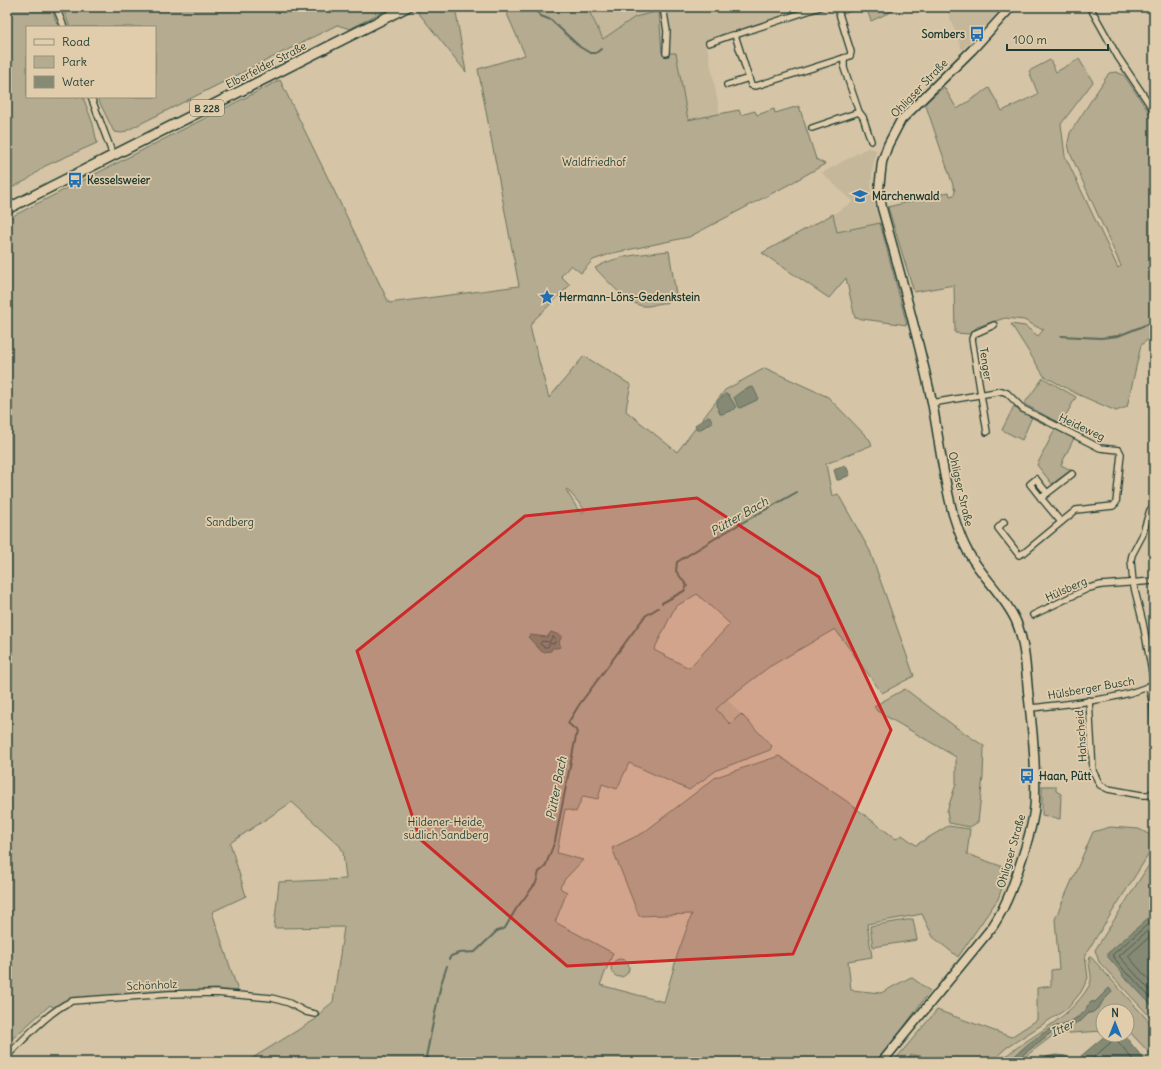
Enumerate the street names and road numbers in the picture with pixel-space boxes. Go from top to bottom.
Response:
street label: Elberfelder Straße [223,39,309,91]
street label: Ohligser Straße [888,56,951,120]
road number: B 228 [190,100,224,116]
street label: Tenger [976,346,996,382]
street label: Heideweg [1057,410,1107,444]
street label: Ohligser Straße [946,450,976,528]
street label: Hülsberg [1043,574,1089,604]
street label: Hülsberger Busch [1046,673,1136,703]
street label: Hahscheid [1072,709,1090,763]
street label: Ohligser Straße [994,812,1028,890]
street label: Schönholz [126,977,178,993]

